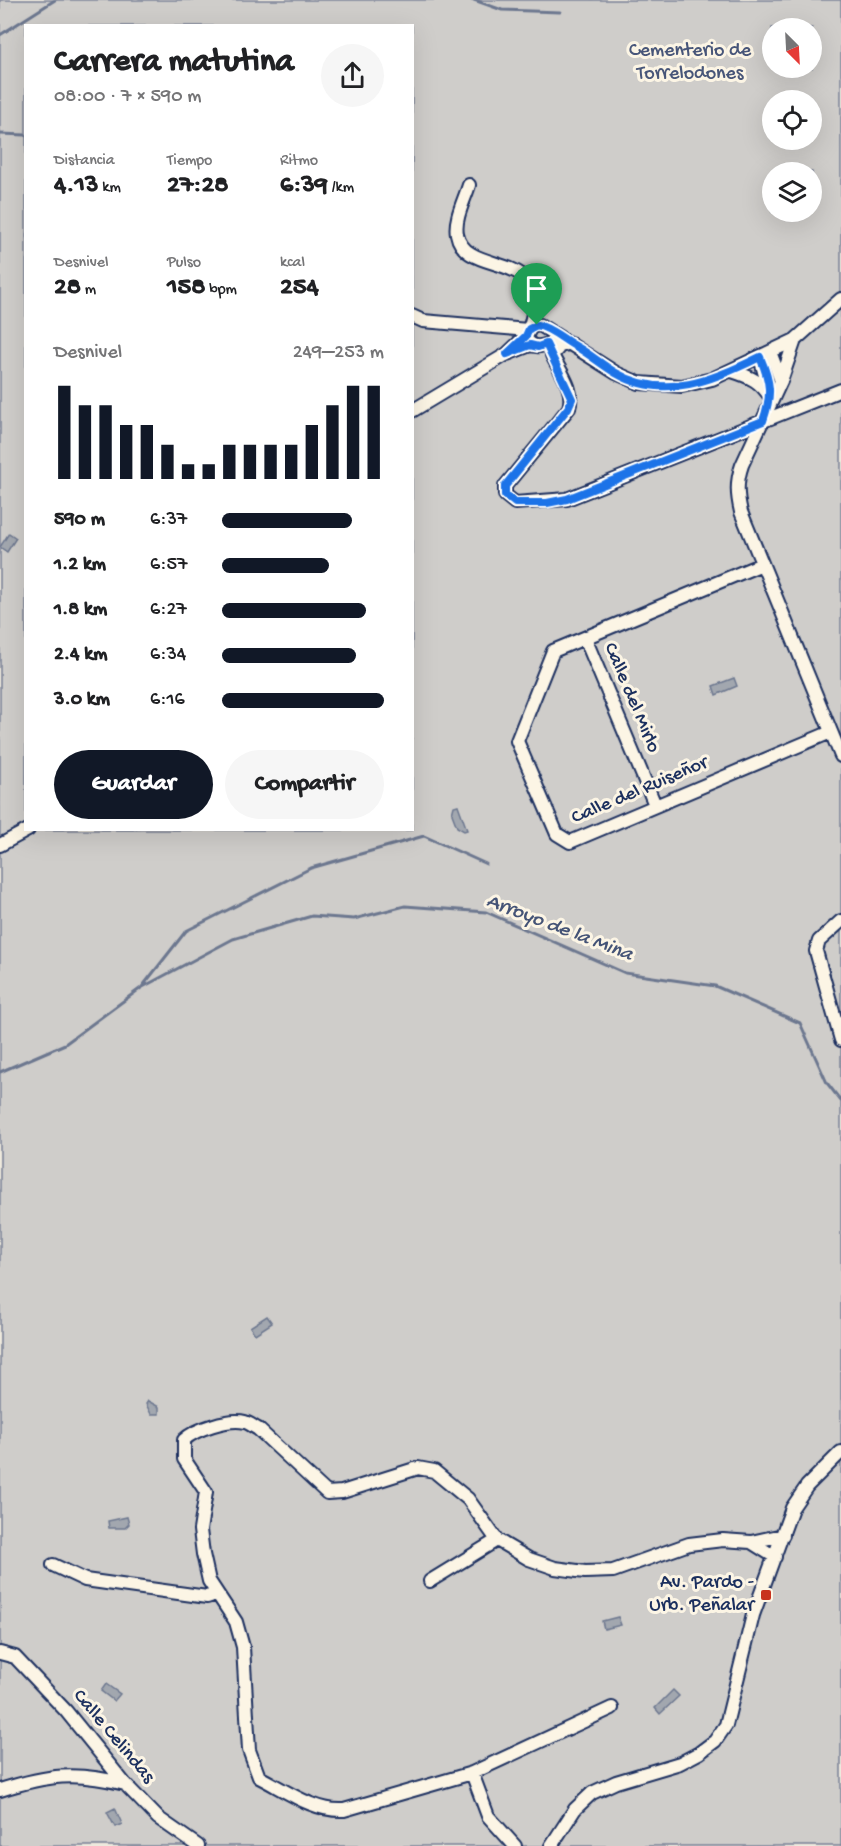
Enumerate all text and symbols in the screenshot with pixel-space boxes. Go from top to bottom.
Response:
north arrow [762,18,822,78]
map controls [762,18,822,222]
park label: Cementerio de Torrelodones [629,40,752,86]
text: Carrera matutina [54,44,294,82]
button: share [321,44,384,107]
text: 08:00 · 7 × 590 m [54,86,201,109]
button: locate [762,90,822,150]
text: Distancia [54,152,115,171]
text: Tiempo [167,152,212,171]
text: Ritmo [280,152,318,171]
button: layers [762,162,822,222]
text: 4.13 [54,171,98,202]
text: 27:28 [167,171,228,202]
text: 6:39 [280,171,328,202]
text: km [98,179,121,198]
text: /km [328,179,354,198]
text: Desnivel [54,254,108,273]
text: Pulso [167,254,201,273]
text: kcal [280,254,305,273]
pin [511,263,562,325]
icon: arrive [520,272,553,305]
text: 28 [54,273,81,304]
text: 158 [167,273,205,304]
text: 254 [280,273,319,304]
text: m [81,281,96,300]
text: bpm [205,281,237,300]
text: Desnivel [54,342,122,365]
text: 249–253 m [293,342,384,365]
text: 590 m [54,509,105,532]
text: 6:37 [150,509,187,532]
text: 1.2 km [54,554,106,577]
text: 6:57 [150,554,187,577]
text: 1.8 km [54,599,107,622]
text: 6:27 [150,599,187,622]
street label: Calle del Mirlo [598,640,664,756]
text: 2.4 km [54,644,107,667]
text: 6:34 [150,644,186,667]
text: 3.0 km [54,689,110,712]
text: 6:16 [150,689,185,712]
button: Guardar [54,750,213,819]
button: Compartir [225,750,384,819]
street label: Calle del Ruiseñor [568,751,713,830]
water label: Arroyo de la Mina [482,890,637,969]
place label: Av. Pardo - Urb. Peñalar [649,1572,756,1618]
marker: Av. Pardo - Urb. Peñalar [759,1588,773,1602]
street label: Calle Celindas [67,1685,159,1789]

